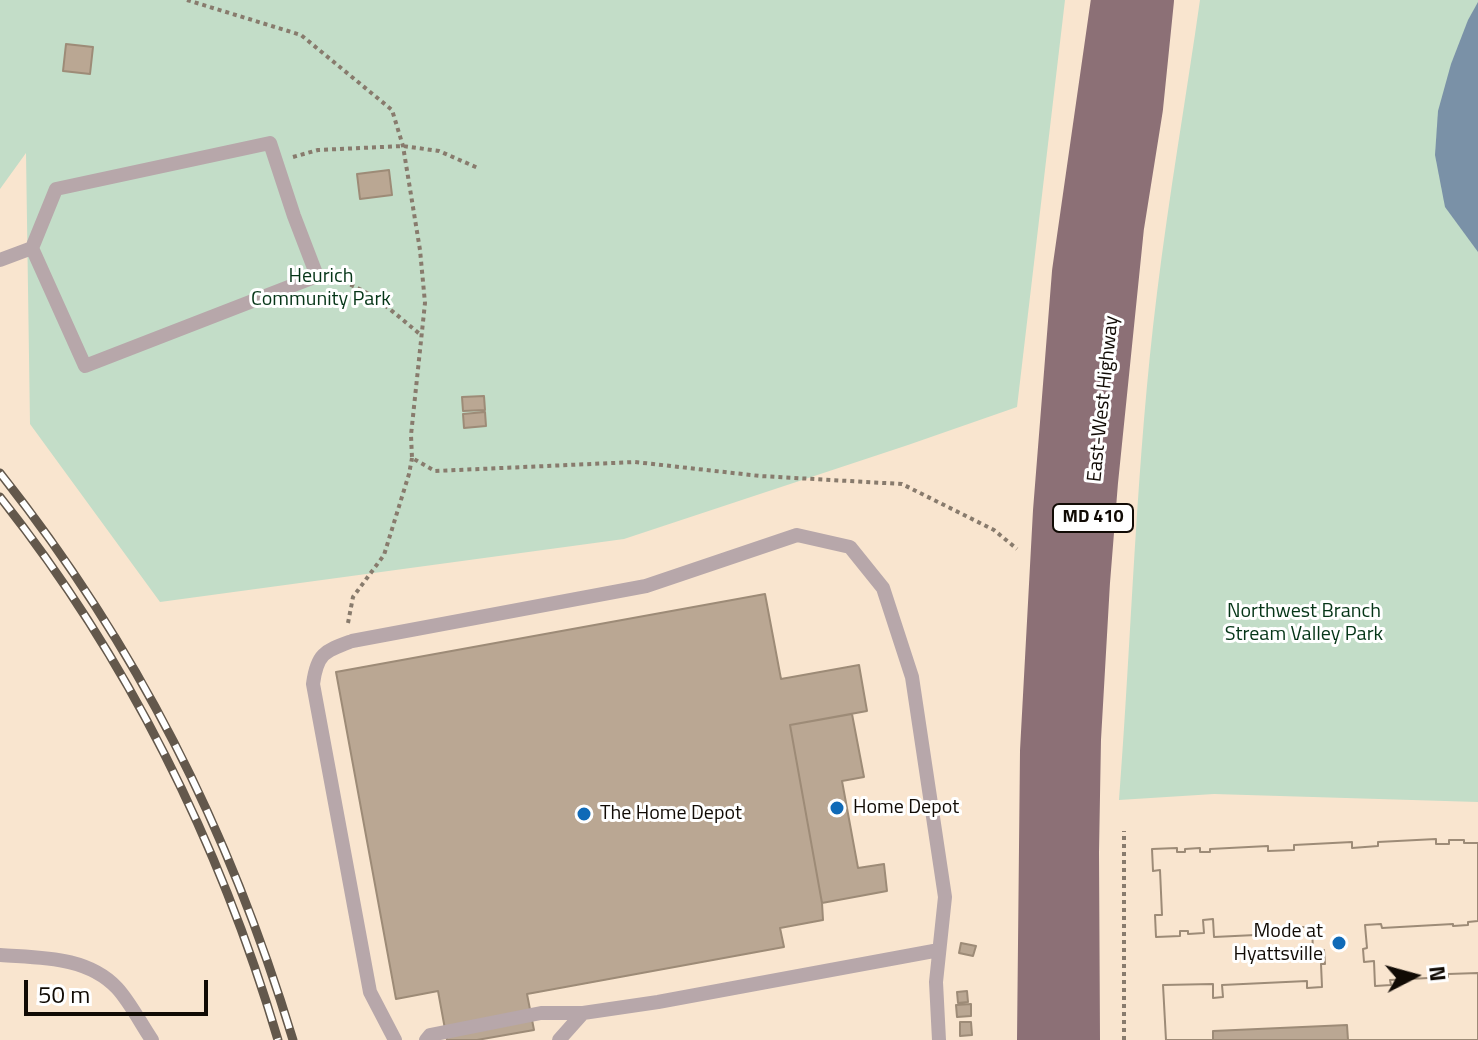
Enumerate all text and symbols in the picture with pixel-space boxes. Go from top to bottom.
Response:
park label: Heurich Community Park [251,265,391,312]
street label: East-West Highway [1083,315,1125,483]
road number: MD 410 [1053,504,1133,532]
park label: Northwest Branch Stream Valley Park [1225,600,1383,647]
place label: Home Depot [853,796,959,820]
marker: Home Depot [828,799,846,817]
place label: The Home Depot [600,802,742,826]
marker: The Home Depot [575,805,593,823]
place label: Mode at Hyattsville [1233,920,1323,967]
marker: Mode at Hyattsville [1330,934,1348,952]
north arrow [1374,936,1454,1016]
scale bar [28,964,212,1014]
text: N [1420,964,1456,983]
text: 50 m [38,976,90,1012]

